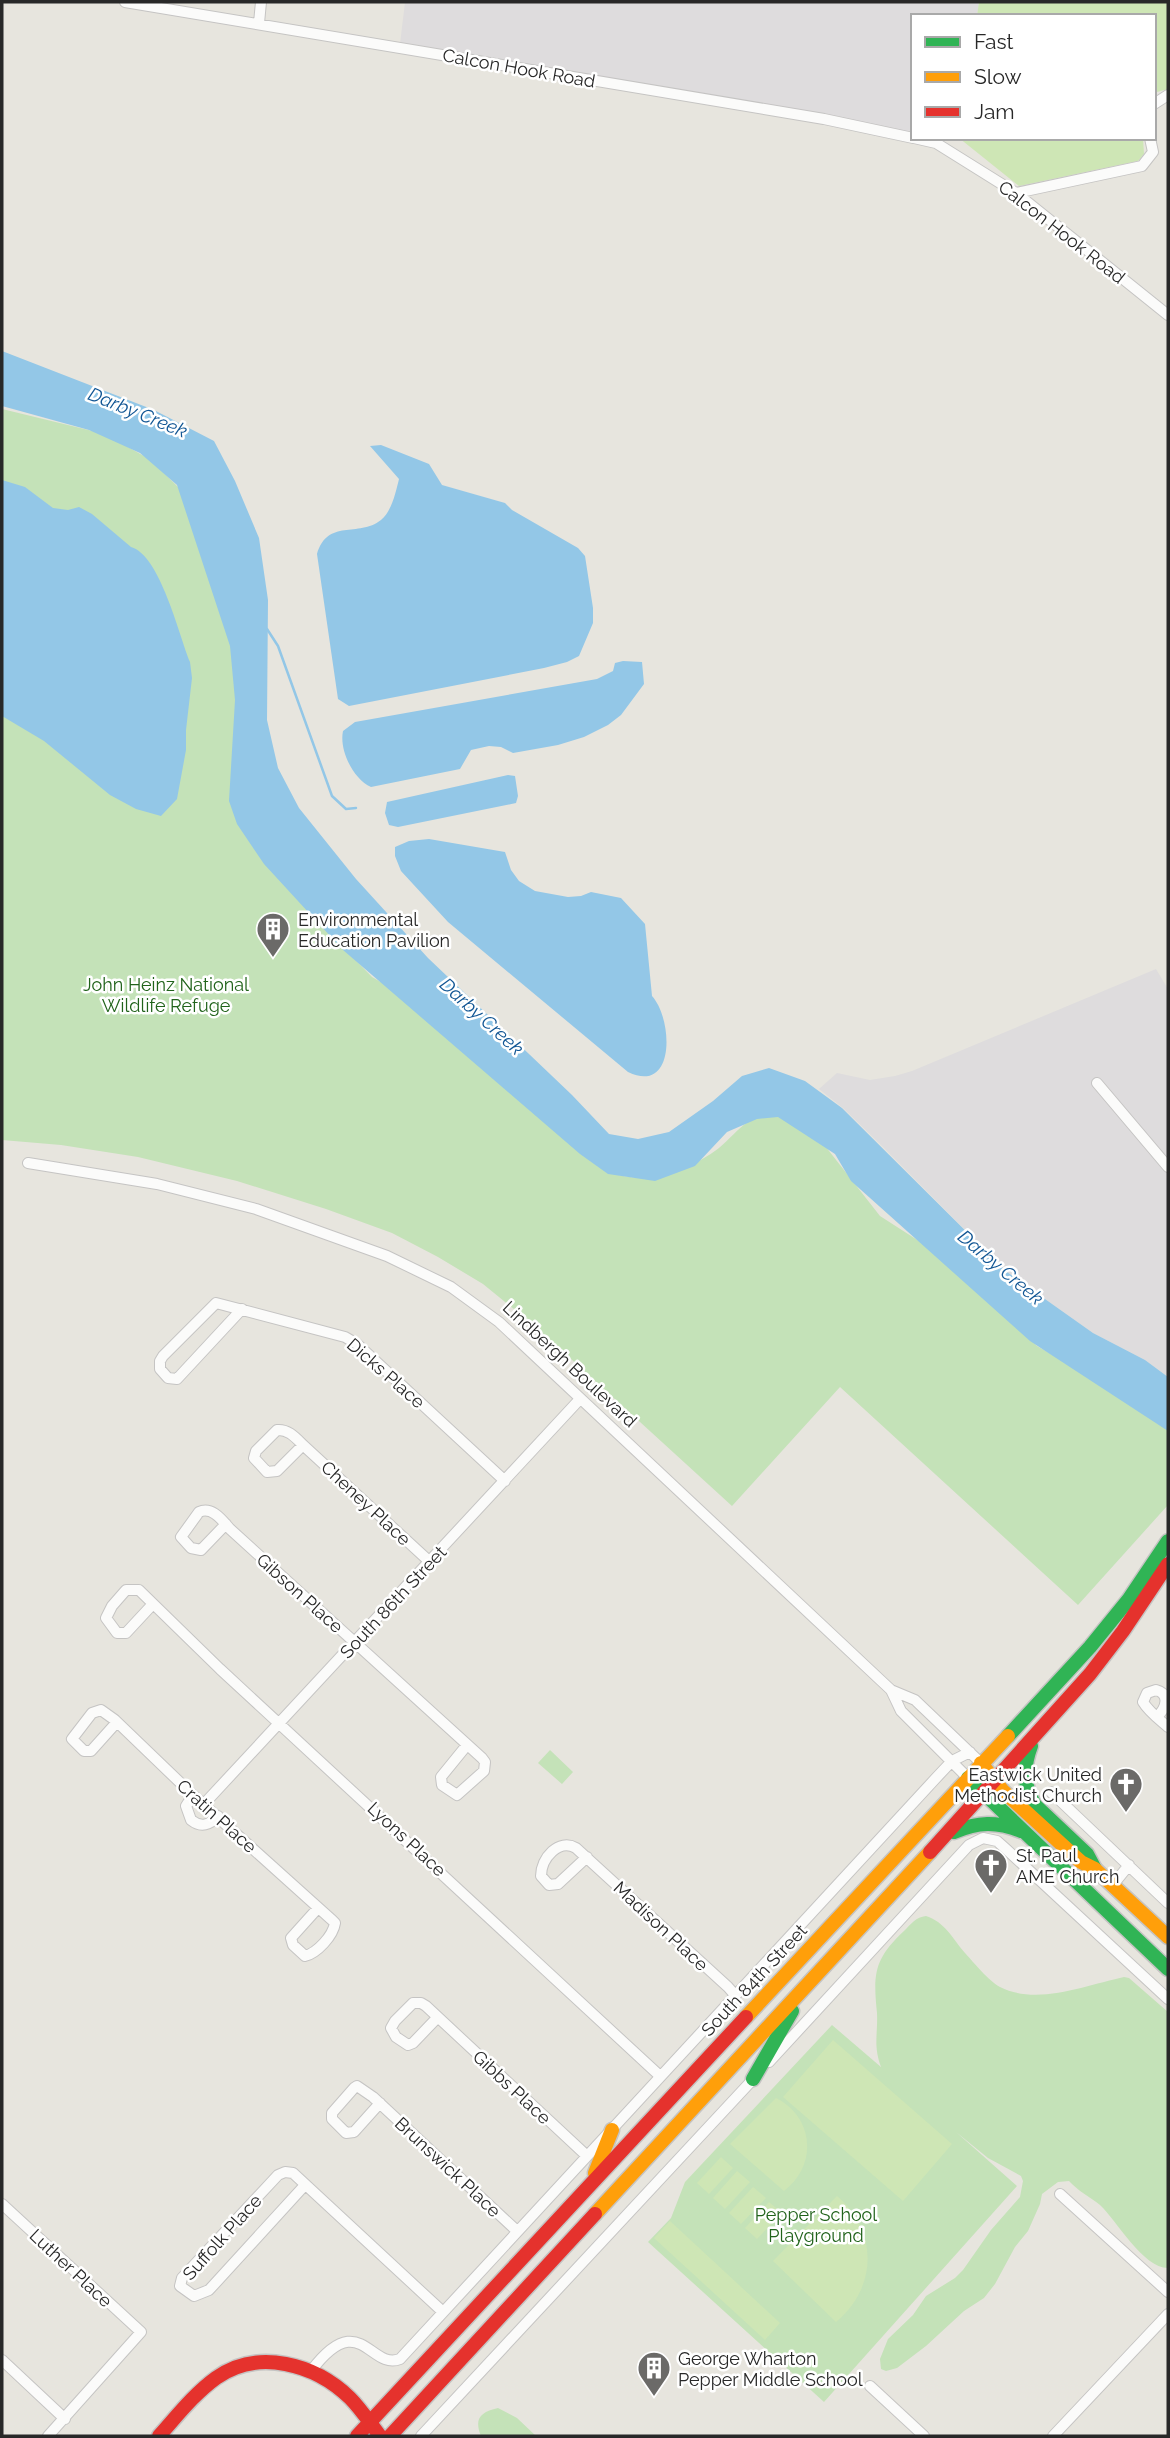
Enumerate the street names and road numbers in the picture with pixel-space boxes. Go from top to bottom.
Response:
street label: Calcon Hook Road [441,44,597,92]
street label: Calcon Hook Road [995,176,1129,288]
street label: Lindbergh Boulevard [499,1297,641,1431]
street label: Dicks Place [343,1334,429,1413]
street label: Cheney Place [317,1456,415,1550]
street label: South 86th Street [336,1541,450,1663]
street label: Gibson Place [253,1549,348,1637]
street label: Cratin Place [173,1775,261,1857]
street label: Lyons Place [364,1797,451,1881]
street label: Madison Place [609,1877,713,1975]
street label: South 84th Street [697,1920,811,2040]
street label: Gibbs Place [469,2046,556,2129]
street label: Brunswick Place [391,2113,506,2222]
street label: Suffolk Place [178,2190,266,2284]
street label: Luther Place [25,2225,117,2312]

